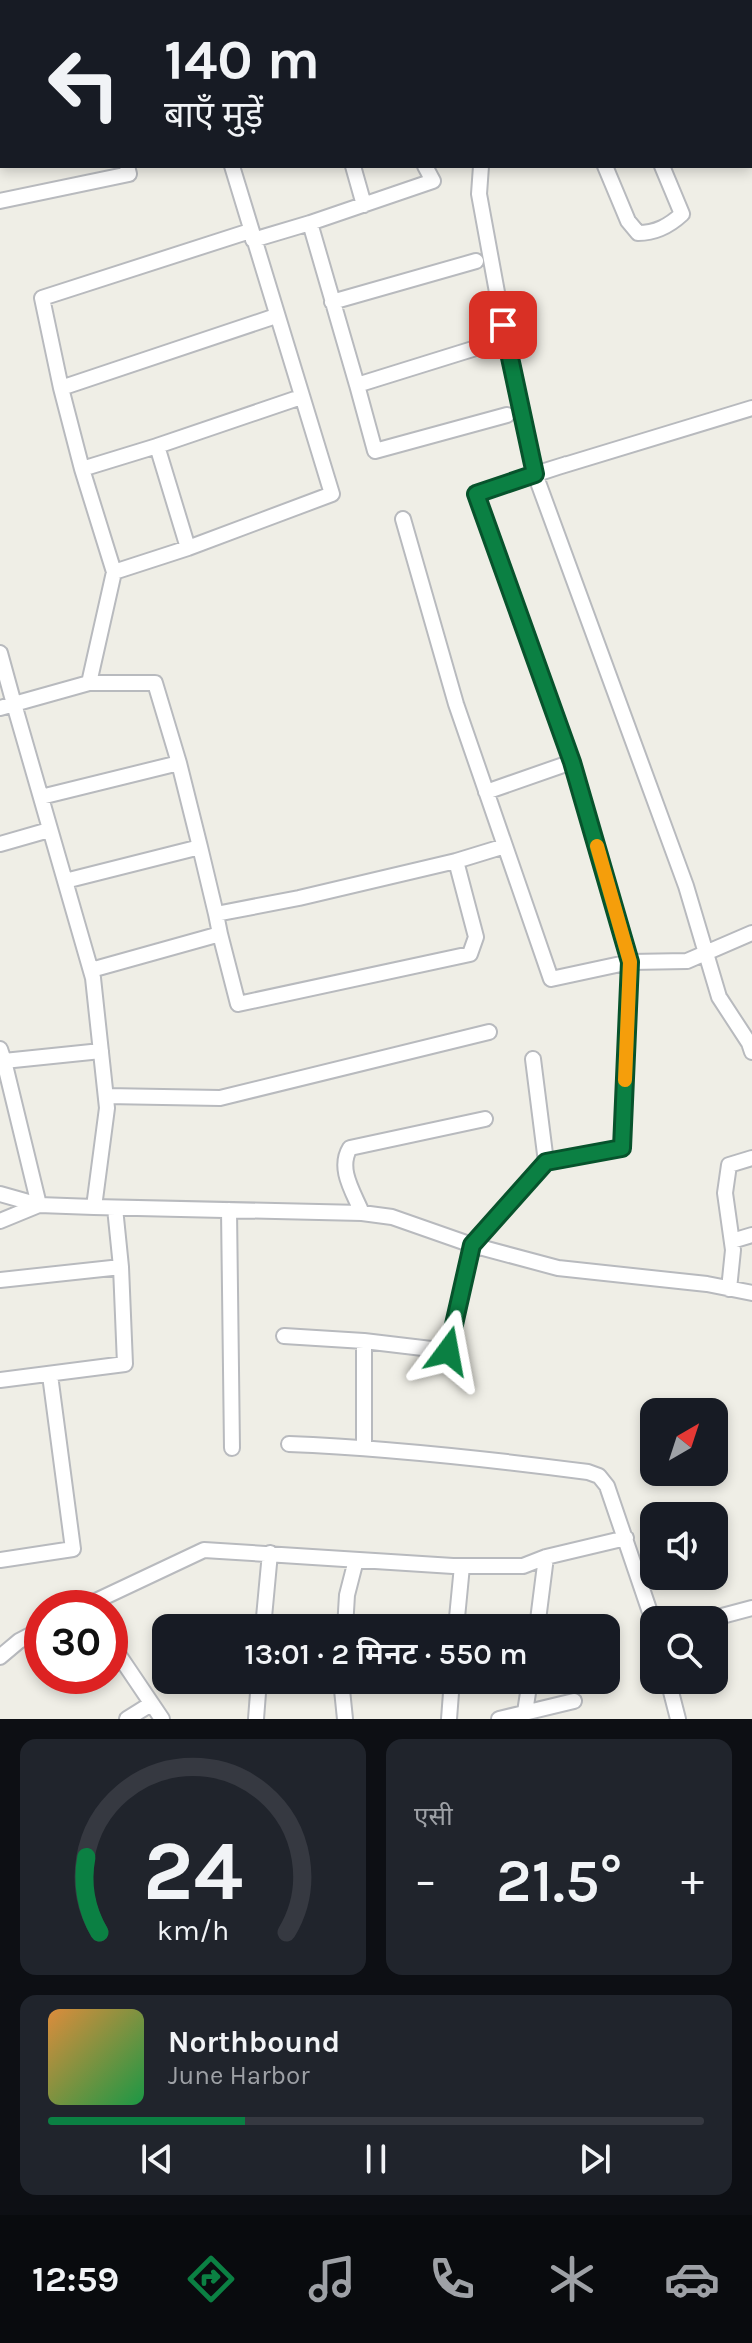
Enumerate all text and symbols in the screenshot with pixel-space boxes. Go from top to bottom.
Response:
text: 140 m [164,27,320,92]
icon: left [32,32,136,136]
text: बाएँ मुड़ें [164,94,263,136]
pin [469,291,537,359]
icon: arrive [481,303,525,347]
position arrow [406,1309,490,1393]
north arrow [640,1398,728,1486]
map controls [640,1398,728,1694]
button: sound [640,1502,728,1590]
speed limit sign: 30 [24,1590,128,1694]
button: search [640,1606,728,1694]
text: 13:01 · 2 मिनट · 550 m [244,1636,528,1672]
text: एसी [414,1801,453,1832]
text: 24 [143,1823,243,1920]
text: 21.5° [496,1846,622,1916]
text: − [414,1855,437,1906]
text: + [681,1855,704,1906]
text: km/h [157,1914,229,1947]
text: Northbound [168,2024,340,2060]
text: June Harbor [168,2060,310,2091]
icon: previous [135,2137,179,2181]
icon: pause [354,2137,398,2181]
icon: next [573,2137,617,2181]
icon: directions [183,2251,239,2307]
icon: music [304,2251,360,2307]
icon: phone [424,2251,480,2307]
icon: climate [544,2251,600,2307]
icon: car [664,2251,720,2307]
text: 12:59 [32,2258,119,2300]

